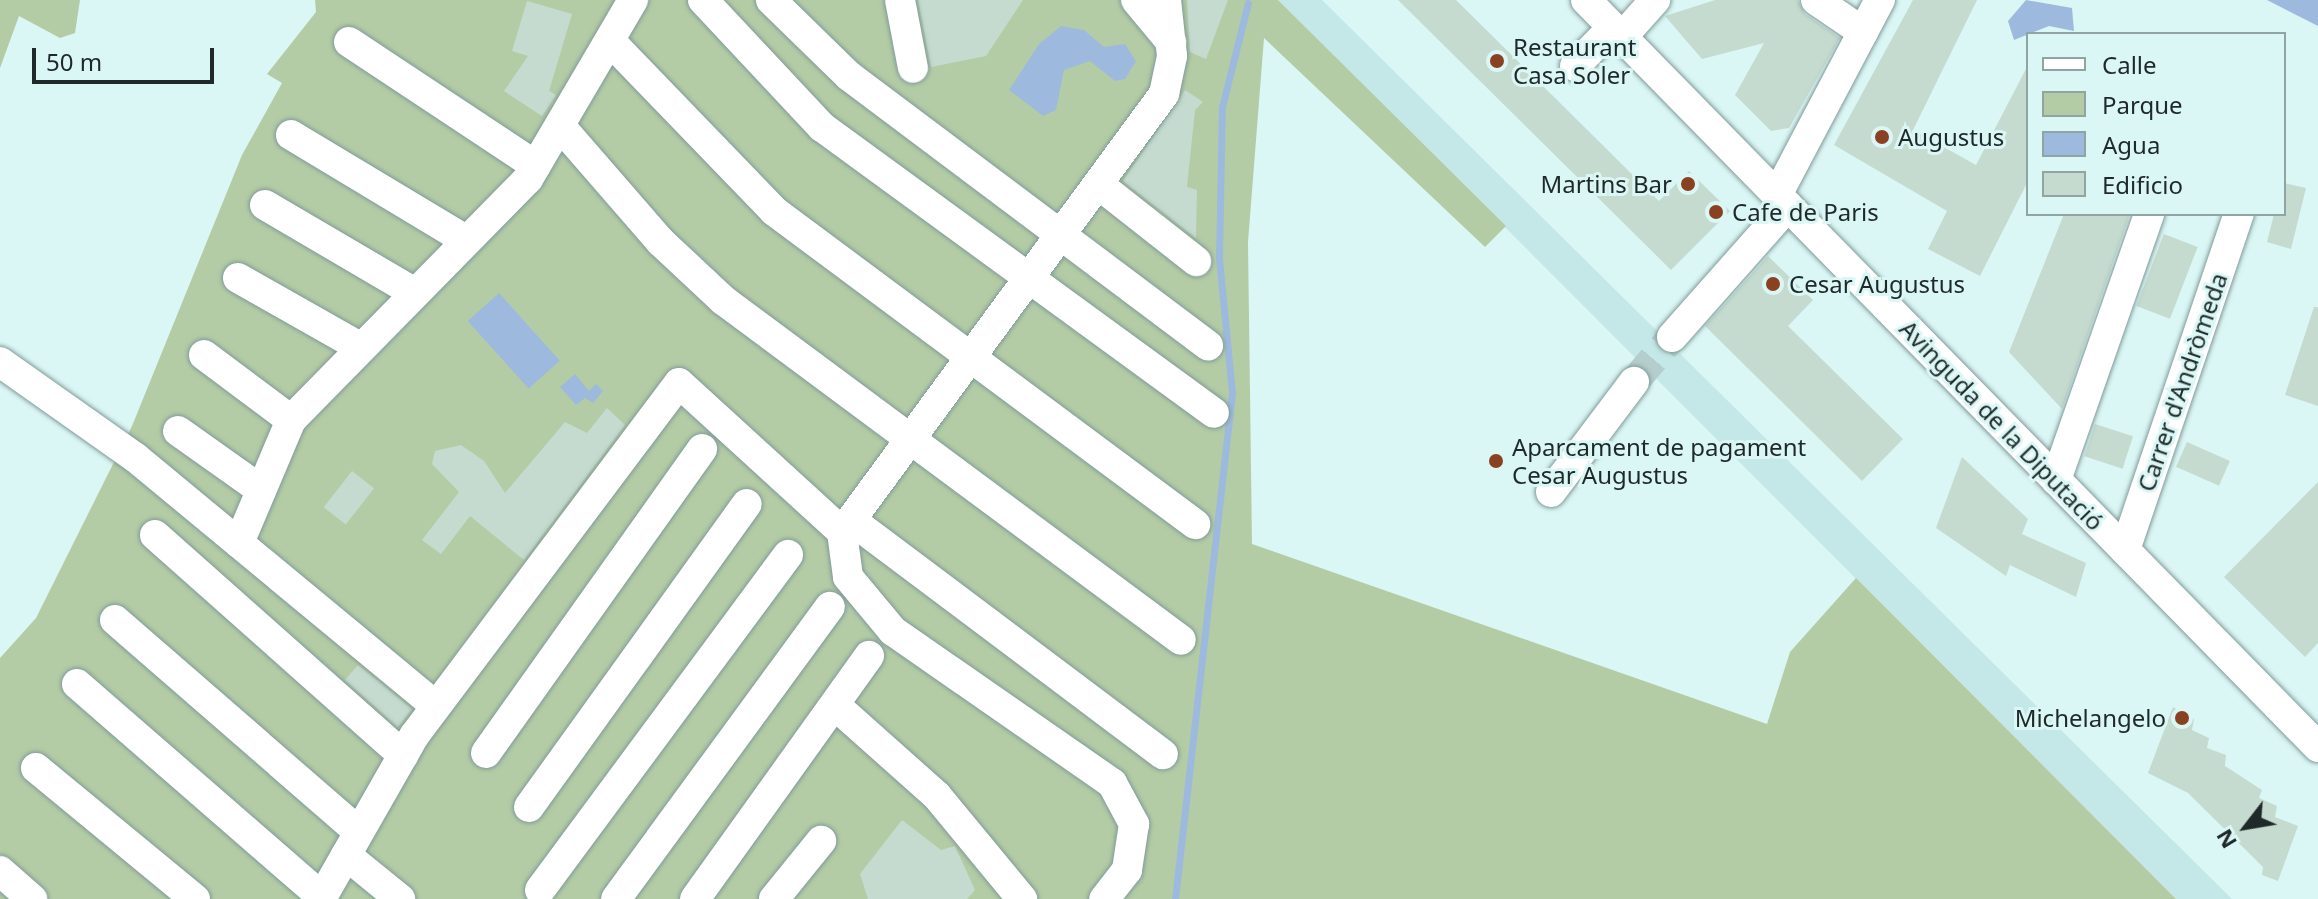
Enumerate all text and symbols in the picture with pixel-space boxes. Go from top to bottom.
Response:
scale bar [36,32,218,82]
legend [2026,32,2286,216]
place label: Restaurant Casa Soler [1513,33,1636,89]
text: 50 m [46,45,102,78]
text: Calle [2102,48,2157,81]
marker: Restaurant Casa Soler [1488,52,1506,70]
text: Parque [2102,88,2183,121]
place label: Augustus [1898,123,2004,151]
marker: Augustus [1873,128,1891,146]
text: Agua [2102,128,2160,161]
text: Edificio [2102,168,2183,201]
place label: Martins Bar [1540,170,1672,198]
marker: Martins Bar [1679,175,1697,193]
place label: Cafe de Paris [1732,198,1879,226]
marker: Cafe de Paris [1707,203,1725,221]
street label: Carrer d'Andròmeda [2131,269,2233,495]
place label: Cesar Augustus [1789,270,1965,298]
marker: Cesar Augustus [1764,275,1782,293]
street label: Avinguda de la Diputació [1894,314,2110,536]
place label: Aparcament de pagament Cesar Augustus [1512,433,1806,489]
marker: Aparcament de pagament Cesar Augustus [1487,452,1505,470]
place label: Michelangelo [2015,704,2166,732]
marker: Michelangelo [2173,709,2191,727]
north arrow [2206,787,2286,867]
text: N [2208,824,2243,855]

